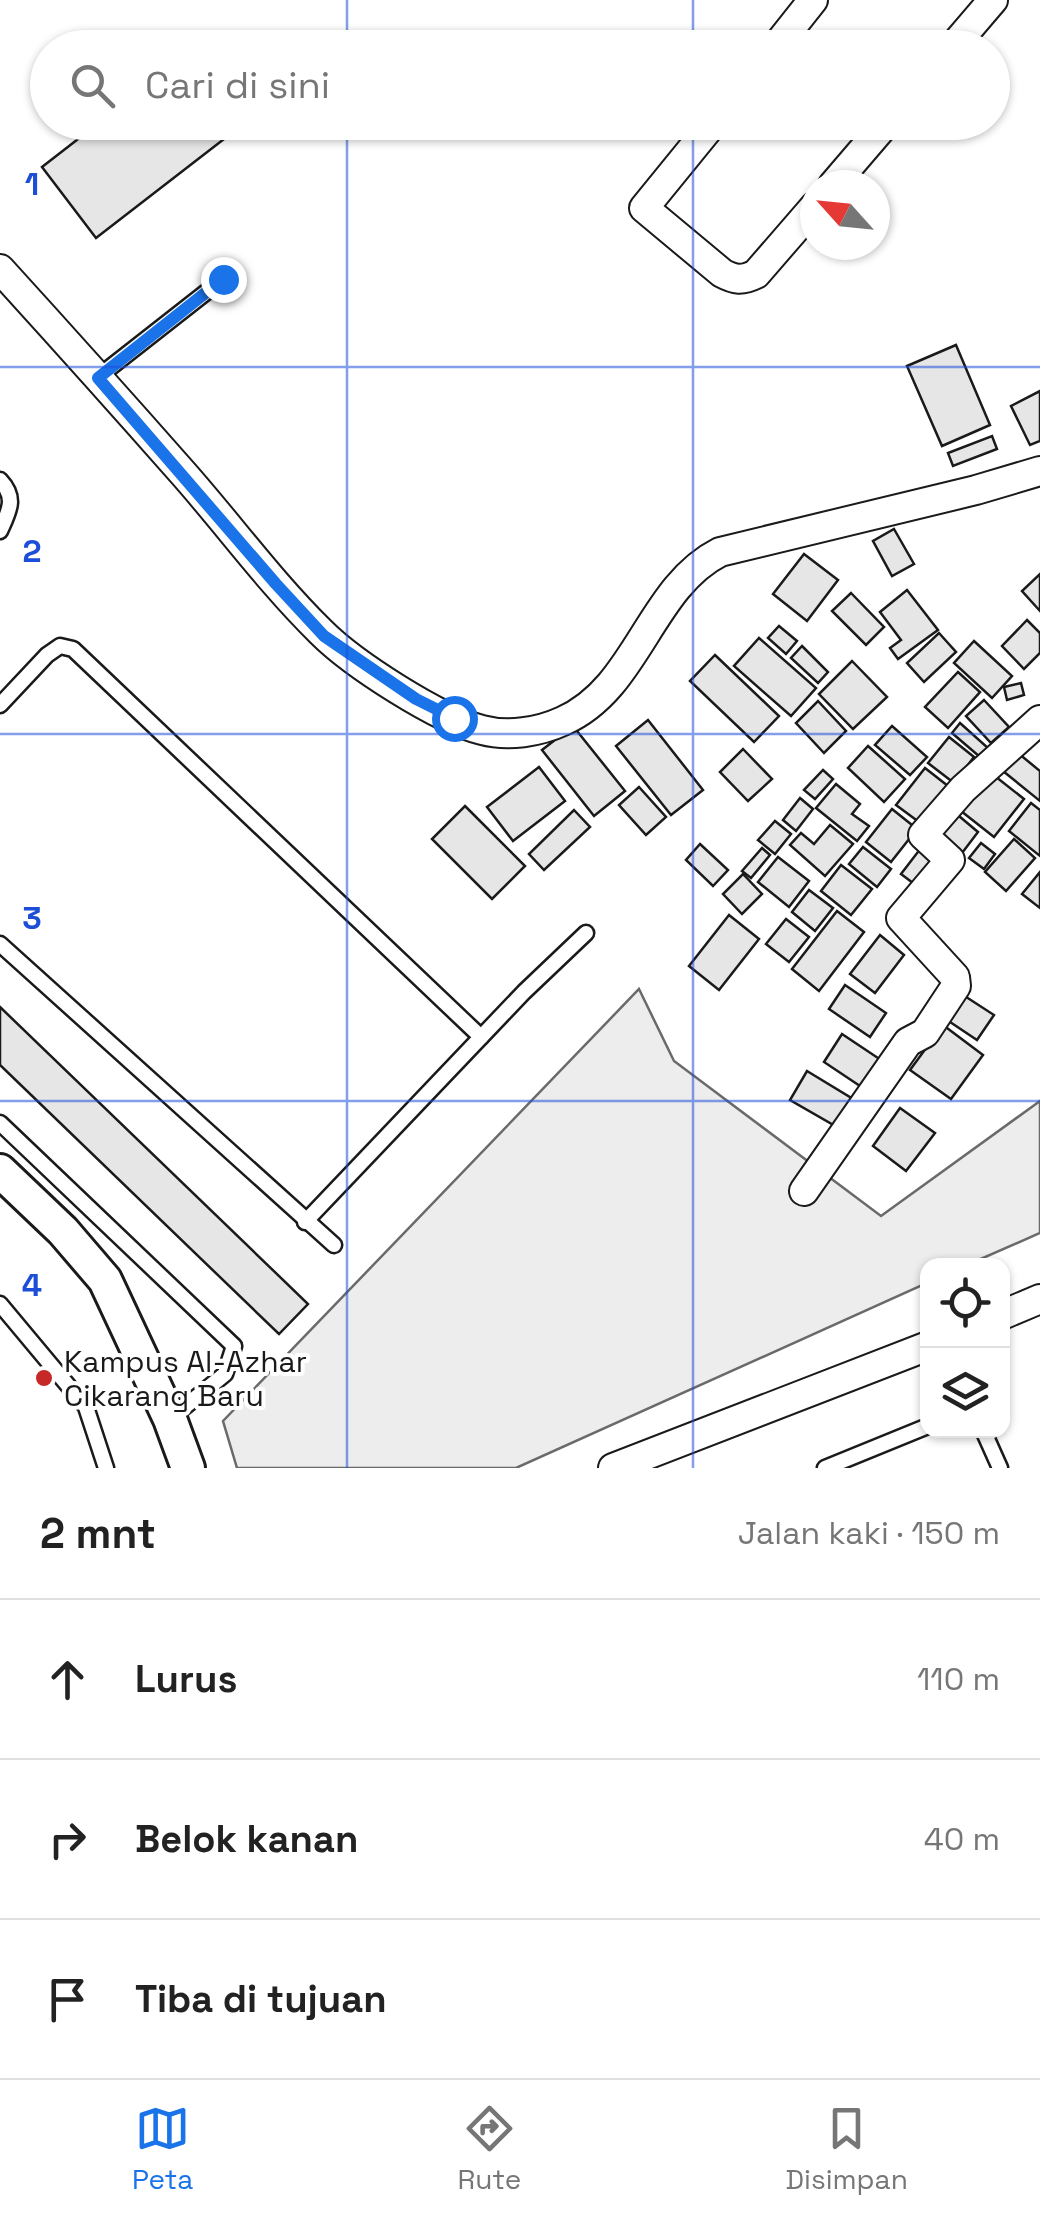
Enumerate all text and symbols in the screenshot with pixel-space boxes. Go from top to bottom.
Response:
search box [30,30,1010,140]
icon: search [65,58,120,113]
text: Cari di sini [145,61,330,109]
text: 1 [25,164,39,204]
north arrow [800,170,890,260]
route end [201,257,247,303]
text: 2 [22,531,42,571]
route start [432,696,478,742]
text: 3 [22,898,42,938]
map controls [920,1258,1010,1438]
button: locate [920,1258,1010,1348]
text: 4 [22,1265,42,1305]
place label: Kampus Al-Azhar Cikarang Baru [64,1342,307,1415]
button: layers [920,1348,1010,1438]
marker: Kampus Al-Azhar Cikarang Baru [33,1367,55,1389]
text: 2 mnt [40,1507,156,1560]
text: Jalan kaki · 150 m [738,1513,1000,1553]
icon: ahead [40,1652,95,1707]
text: Lurus [135,1655,237,1703]
text: 110 m [917,1659,1000,1699]
icon: right [40,1812,95,1867]
text: Belok kanan [135,1815,358,1863]
text: 40 m [924,1819,1000,1859]
icon: arrive [40,1972,95,2027]
text: Tiba di tujuan [135,1975,387,2023]
tab: Peta [132,2101,193,2197]
tab: Rute [458,2101,521,2197]
tab: Disimpan [785,2101,908,2197]

